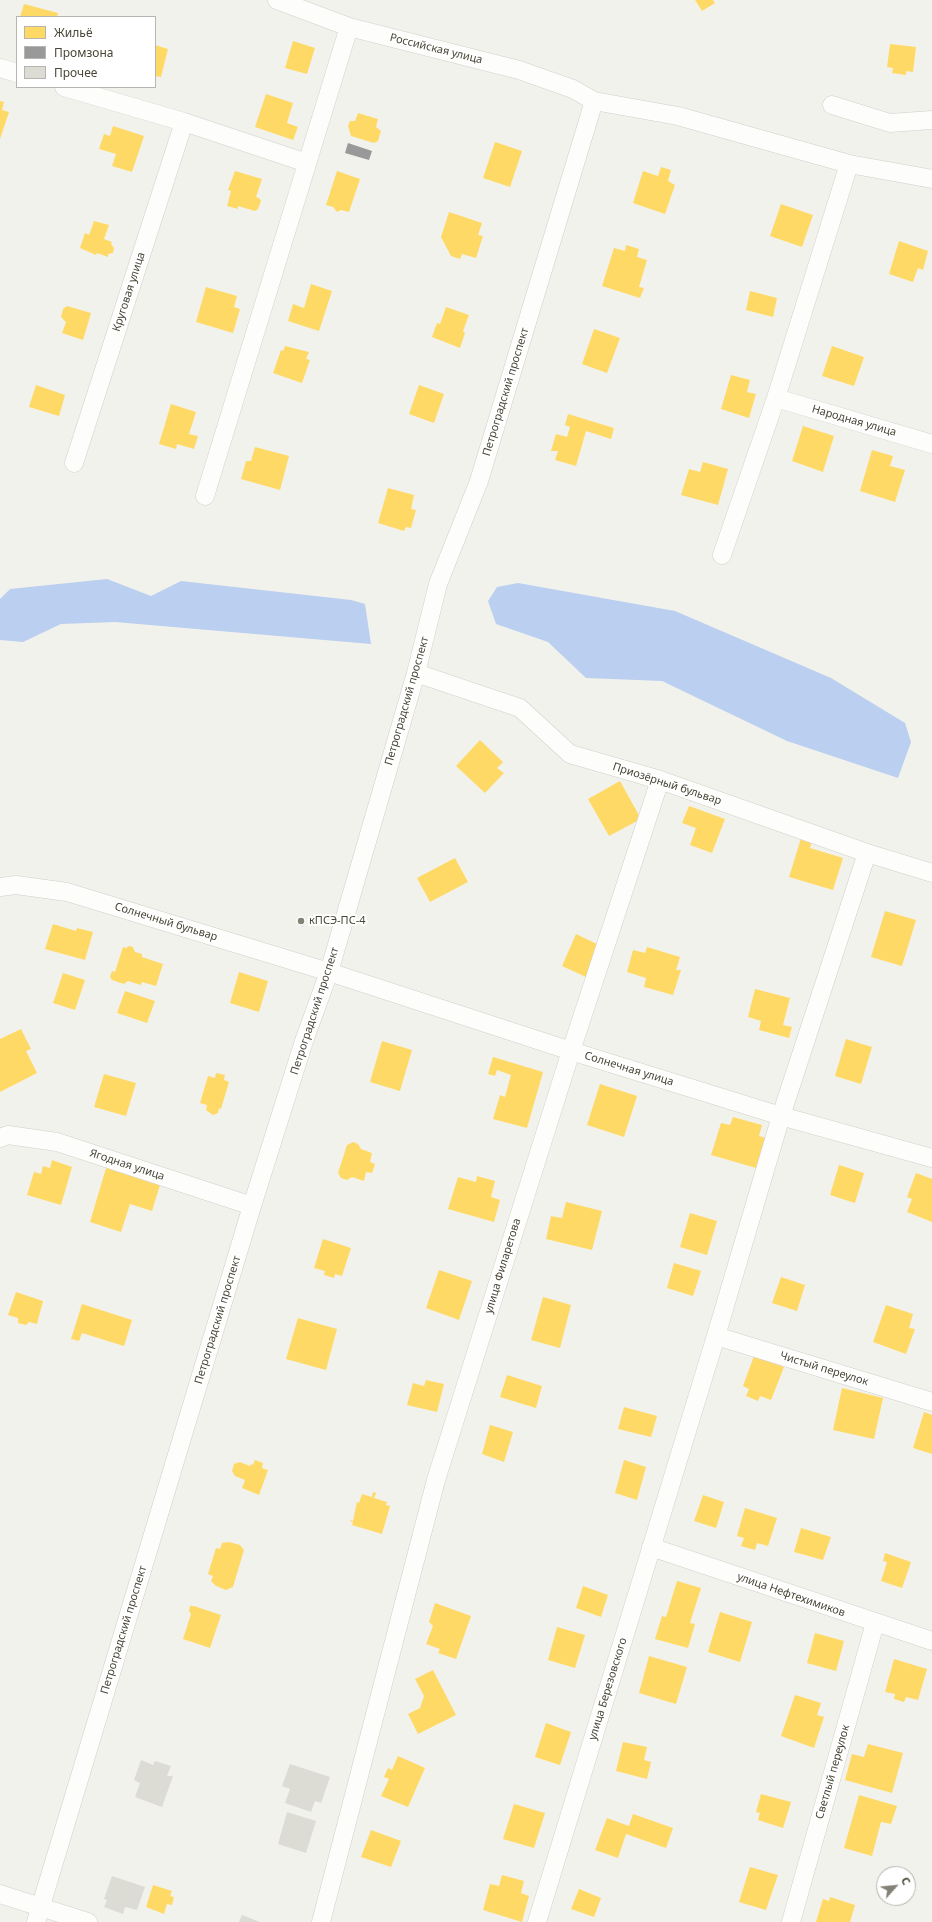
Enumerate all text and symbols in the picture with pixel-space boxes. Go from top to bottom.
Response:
legend [16,16,156,88]
text: Жильё [54,24,93,41]
street label: Российская улица [388,31,484,67]
text: Промзона [54,44,113,61]
text: Прочее [54,64,97,81]
street label: Круговая улица [110,251,148,333]
street label: Петроградский проспект [480,326,532,458]
street label: Народная улица [810,403,898,439]
street label: Петроградский проспект [382,635,432,767]
street label: Приозёрный бульвар [611,760,723,808]
street label: Солнечный бульвар [113,900,219,944]
place label: кПСЭ-ПС-4 [309,914,366,928]
marker: кПСЭ-ПС-4 [296,916,306,926]
street label: Петроградский проспект [288,946,342,1076]
street label: Солнечная улица [583,1049,675,1089]
street label: Ягодная улица [88,1147,166,1183]
street label: улица Филаретова [482,1217,524,1315]
street label: Петроградский проспект [192,1254,244,1386]
street label: Чистый переулок [778,1349,870,1389]
street label: Петроградский проспект [98,1564,150,1696]
street label: улица Нефтехимиков [735,1570,847,1620]
street label: улица Березовского [586,1636,630,1742]
street label: Светлый переулок [813,1723,853,1821]
north arrow [876,1866,916,1906]
text: С [898,1874,915,1887]

